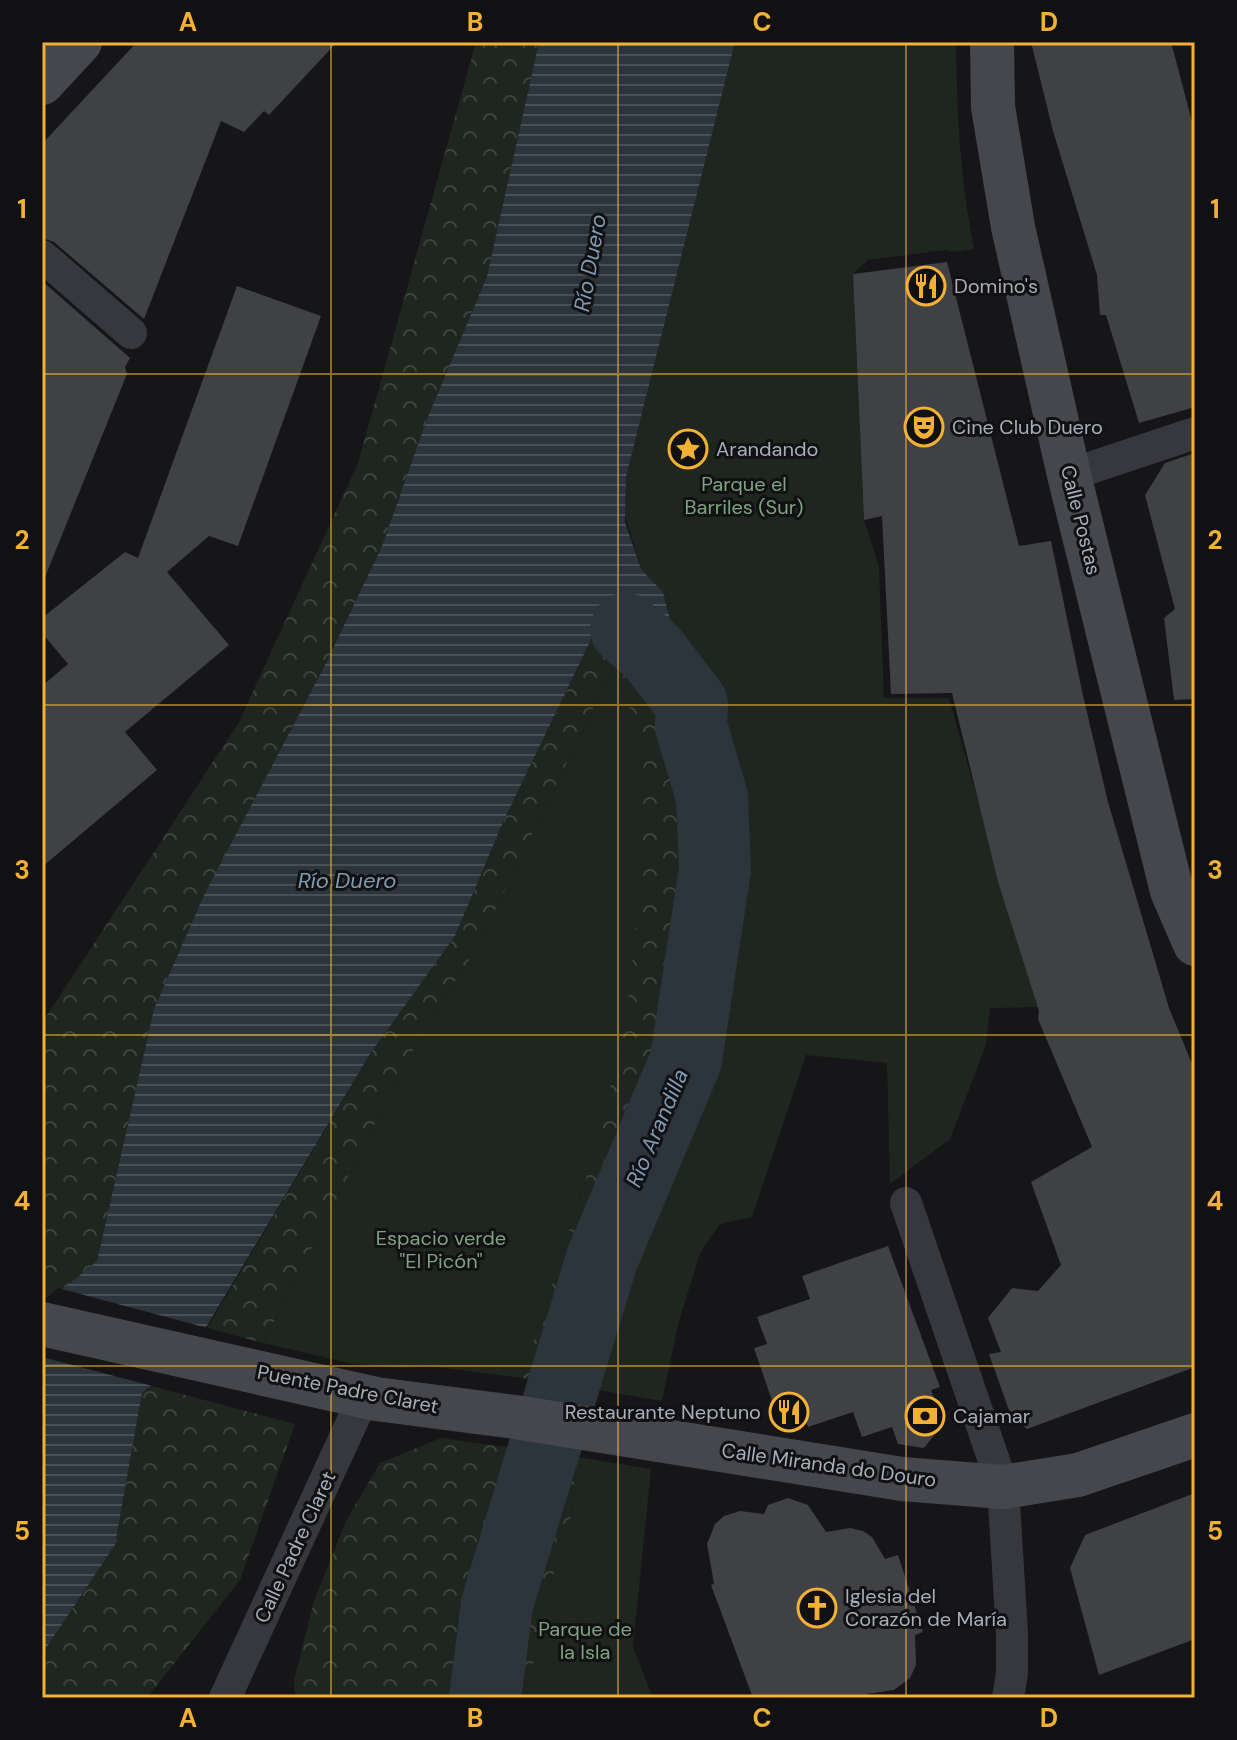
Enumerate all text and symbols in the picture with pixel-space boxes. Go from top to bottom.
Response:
text: A [179,5,197,39]
text: B [467,5,483,39]
text: C [752,5,772,39]
text: D [1040,5,1058,39]
text: 1 [17,192,27,226]
text: 1 [1210,192,1220,226]
water label: Río Duero [567,212,613,314]
restaurant icon: Domino's [905,265,947,307]
place label: Domino's [954,273,1038,299]
theatre icon: Cine Club Duero [903,406,945,448]
place label: Cine Club Duero [952,414,1103,440]
place icon: Arandando [667,428,709,470]
place label: Arandando [716,436,818,462]
street label: Calle Postas [1055,462,1107,578]
park label: Parque el Barriles (Sur) [684,471,804,520]
text: 2 [14,523,30,557]
text: 2 [1207,523,1223,557]
text: 3 [14,853,30,887]
text: 3 [1207,853,1223,887]
water label: Río Duero [298,866,396,895]
water label: Río Arandilla [619,1064,695,1192]
text: 4 [14,1184,30,1218]
text: 4 [1207,1184,1223,1218]
park label: Espacio verde "El Picón" [376,1225,506,1274]
street label: Puente Padre Claret [255,1359,441,1419]
restaurant icon: Restaurante Neptuno [768,1391,810,1433]
bank icon: Cajamar [904,1395,946,1437]
place label: Restaurante Neptuno [565,1399,761,1425]
place label: Cajamar [953,1403,1030,1429]
street label: Calle Miranda do Douro [720,1437,938,1493]
street label: Calle Padre Claret [248,1467,342,1627]
text: 5 [14,1514,30,1548]
text: 5 [1207,1514,1223,1548]
place label: Iglesia del Corazón de María [845,1583,1007,1632]
church icon: Iglesia del Corazón de María [796,1587,838,1629]
park label: Parque de la Isla [538,1616,632,1665]
text: A [179,1701,197,1735]
text: B [467,1701,483,1735]
text: C [752,1701,772,1735]
text: D [1040,1701,1058,1735]

